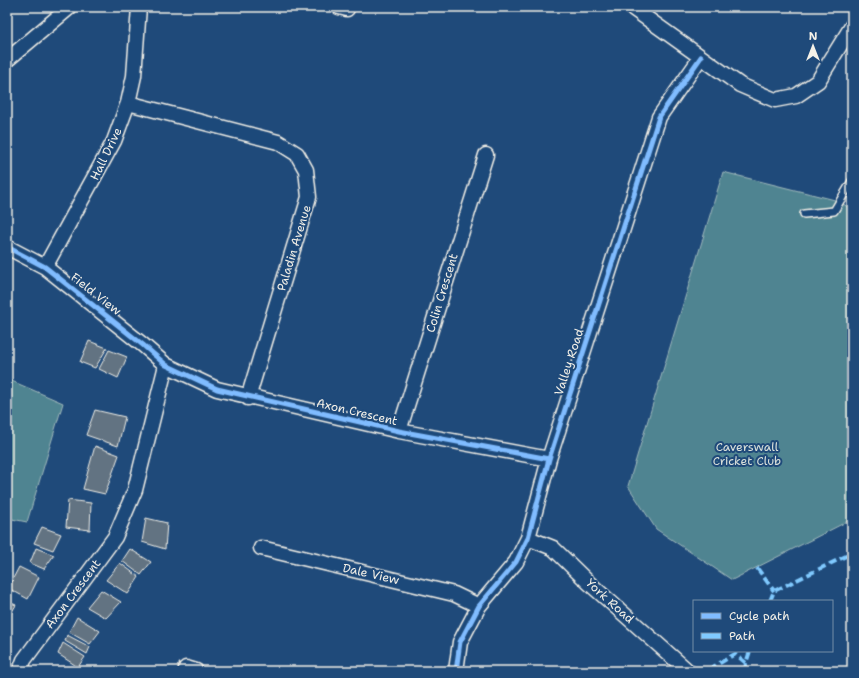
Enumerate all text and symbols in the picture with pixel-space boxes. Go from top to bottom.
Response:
north arrow [793,26,833,66]
text: N [809,29,818,44]
street label: Hall Drive [86,125,126,183]
street label: Paladin Avenue [273,203,315,293]
street label: Colin Crescent [422,252,462,334]
street label: Field View [67,269,125,319]
street label: Valley Road [551,326,587,397]
street label: Axon Crescent [315,395,399,429]
park label: Caverswall Cricket Club [713,439,781,469]
street label: Axon Crescent [42,556,104,632]
street label: Dale View [341,560,402,588]
street label: York Road [583,575,638,627]
legend [693,600,833,652]
text: Cycle path [729,608,790,624]
text: Path [729,628,755,644]

